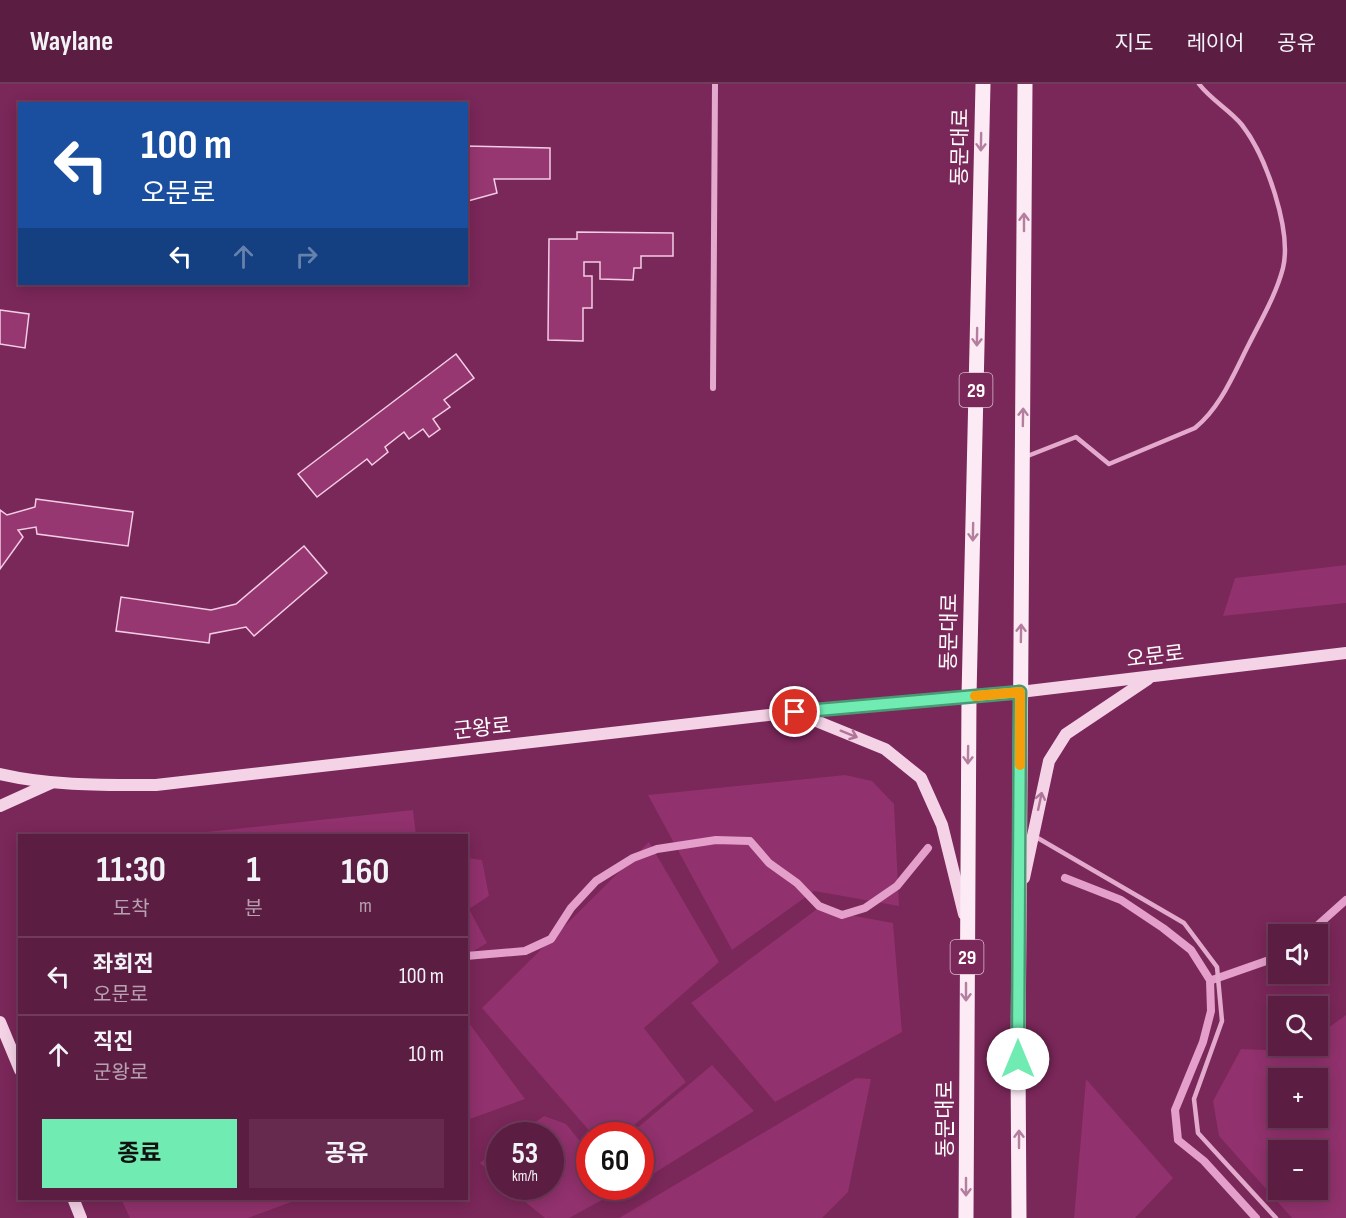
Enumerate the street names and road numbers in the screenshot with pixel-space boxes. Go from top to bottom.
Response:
street label: 동문대로 [947,108,974,186]
road number: 29 [960,373,992,407]
street label: 동문대로 [936,593,963,671]
street label: 오문로 [1125,641,1185,672]
street label: 군왕로 [452,713,512,744]
road number: 29 [950,940,984,974]
street label: 동문대로 [933,1080,958,1158]

